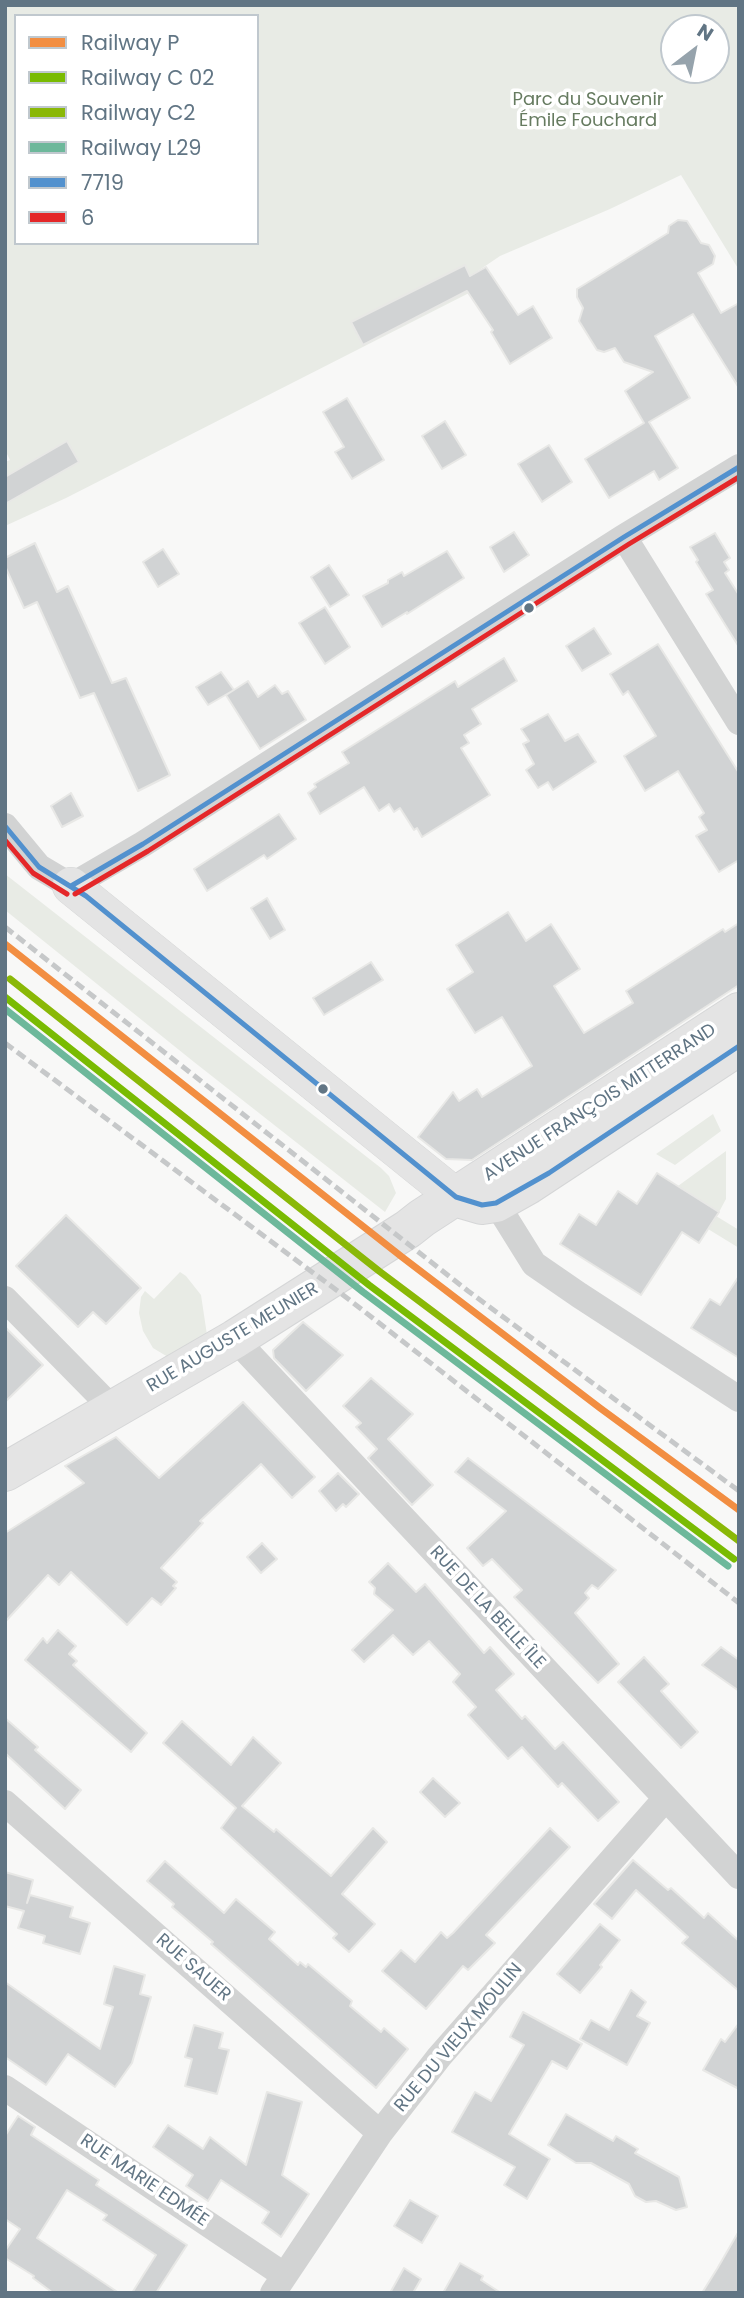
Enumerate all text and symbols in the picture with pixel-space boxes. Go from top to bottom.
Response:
legend [14,14,259,245]
north arrow [660,14,730,84]
text: N [692,17,719,48]
text: Railway P [81,28,179,57]
text: Railway C 02 [81,63,214,92]
park label: Parc du Souvenir Émile Fouchard [512,89,664,132]
text: Railway C2 [81,98,195,127]
text: Railway L29 [81,133,202,162]
text: 7719 [81,168,124,197]
text: 6 [81,203,94,232]
unlabelled marker [522,601,536,615]
street label: AVENUE FRANÇOIS MITTERRAND [480,1020,720,1186]
unlabelled marker [316,1082,330,1096]
street label: RUE AUGUSTE MEUNIER [143,1278,323,1398]
street label: RUE DE LA BELLE ÎLE [425,1542,549,1674]
street label: RUE SAUER [151,1930,235,2006]
street label: RUE DU VIEUX MOULIN [390,1959,528,2117]
street label: RUE MARIE EDMÉE [76,2130,212,2232]

